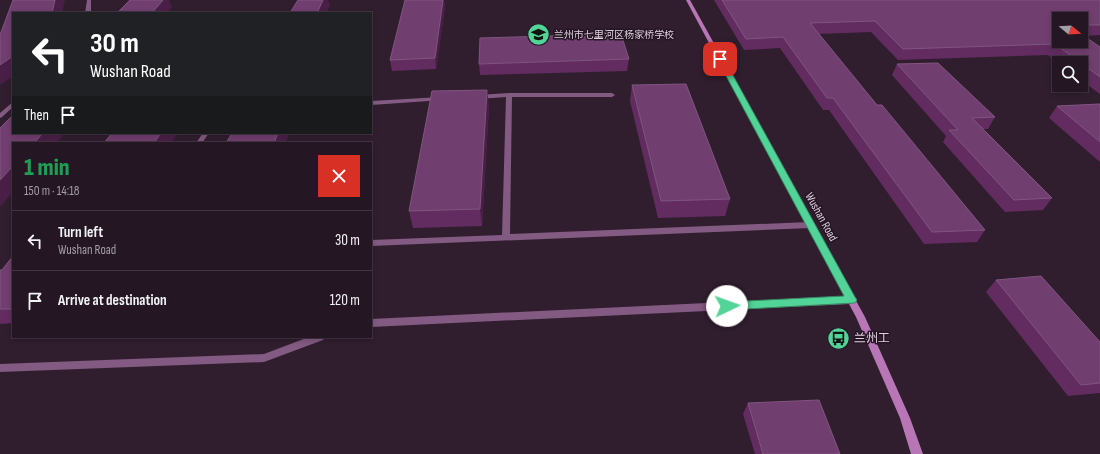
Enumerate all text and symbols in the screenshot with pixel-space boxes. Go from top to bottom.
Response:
north arrow [1052,12,1088,48]
map controls [1052,12,1088,92]
school or university icon: 兰州市七里河区杨家桥学校 [525,22,551,48]
text: 30 m [90,27,139,60]
icon: left [24,28,76,80]
place label: 兰州市七里河区杨家桥学校 [554,29,674,41]
pin [703,42,737,76]
icon: arrive [709,48,731,70]
button: search [1052,56,1088,92]
text: Wushan Road [90,61,171,82]
icon: arrive [57,104,79,126]
text: Then [24,106,49,125]
text: 1 min [24,153,70,182]
button: close [318,155,360,197]
text: 150 m · 14:18 [24,183,79,199]
street label: Wushan Road [801,190,841,244]
text: Turn left [58,223,103,242]
icon: left [24,230,46,252]
text: 30 m [335,231,360,250]
text: Wushan Road [58,242,116,258]
position arrow [706,285,748,327]
icon: arrive [24,290,46,312]
text: Arrive at destination [58,291,167,310]
text: 120 m [330,291,360,310]
bus stop icon: 兰州工 [825,325,851,351]
place label: 兰州工 [854,331,890,346]

